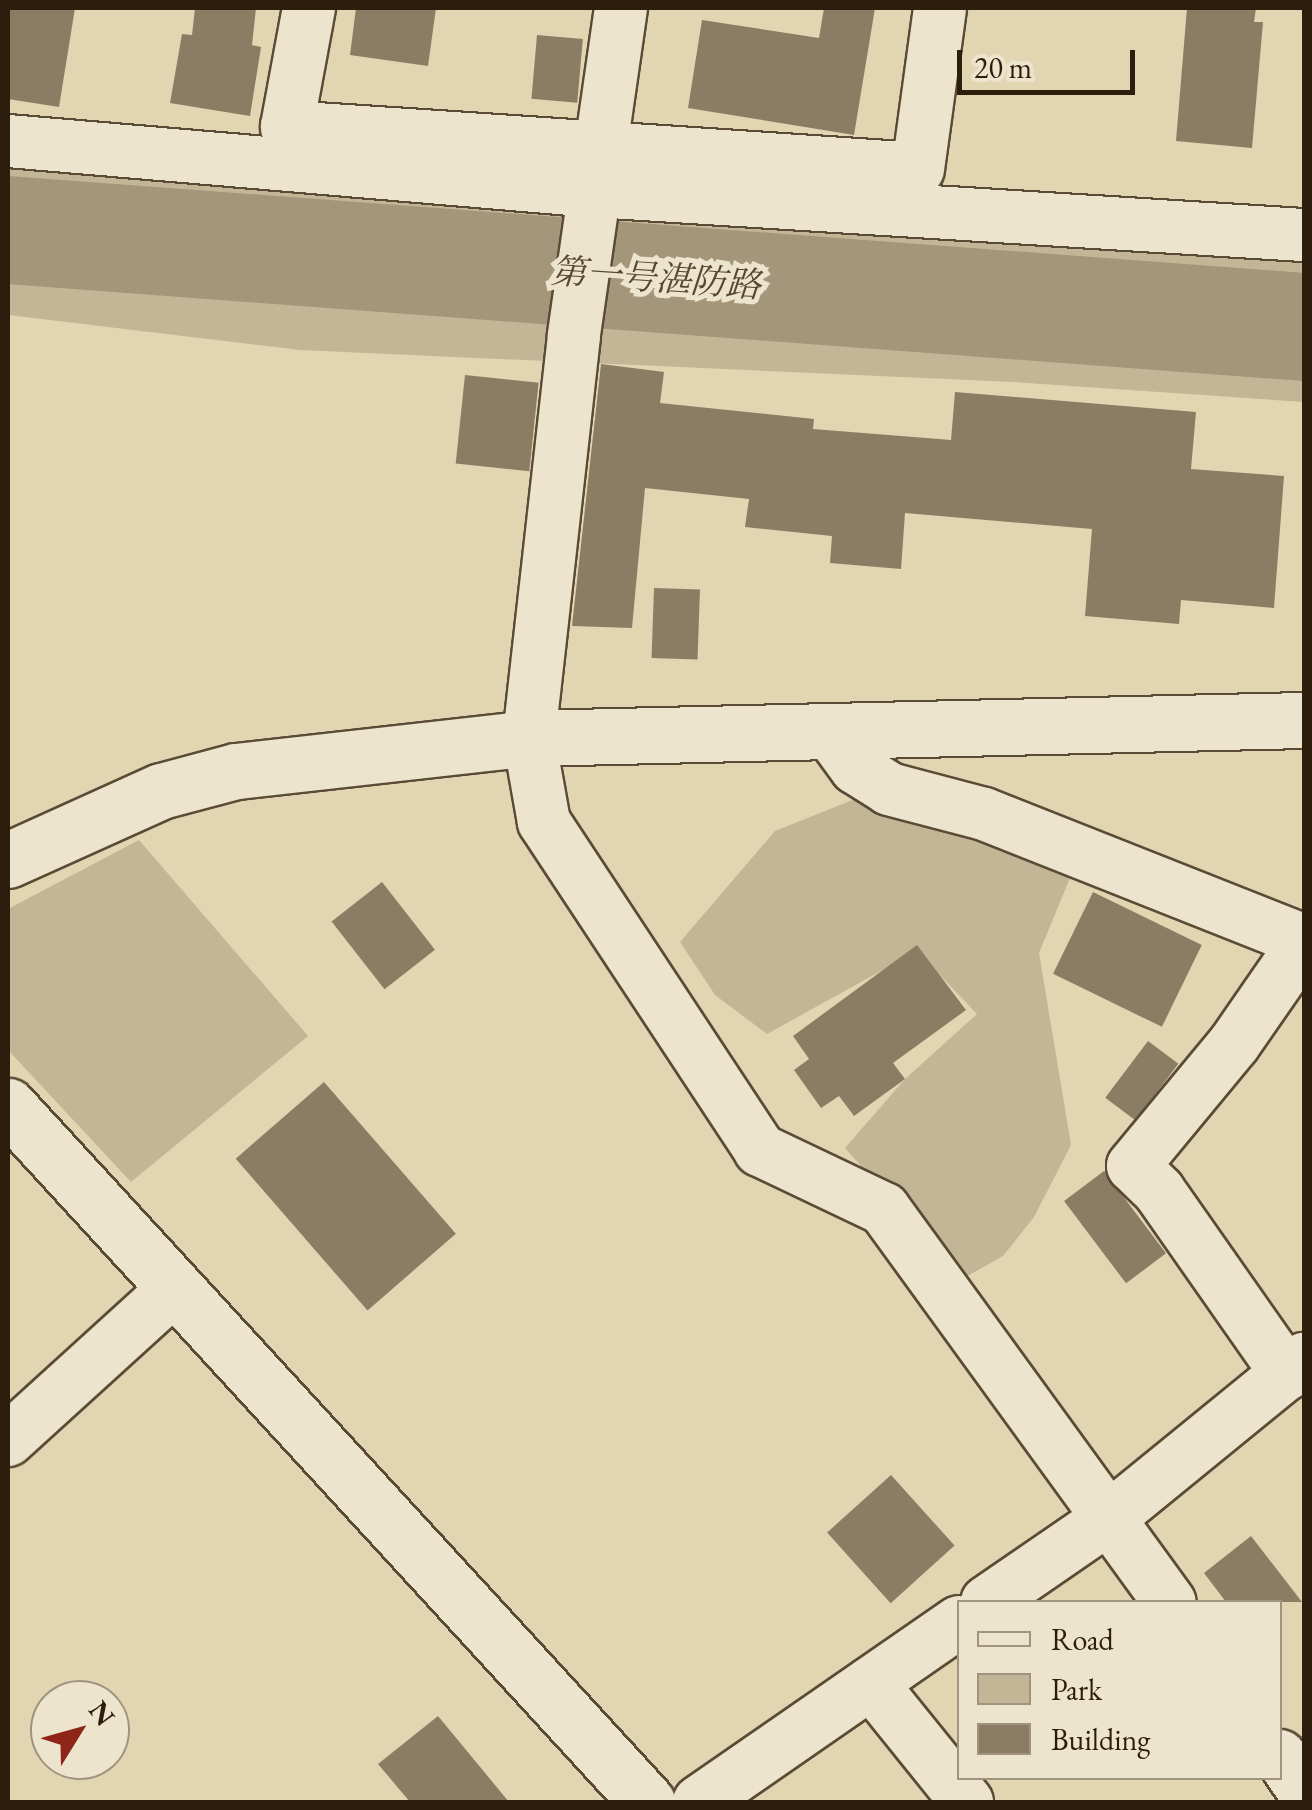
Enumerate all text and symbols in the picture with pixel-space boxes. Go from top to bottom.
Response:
scale bar [962,30,1140,92]
text: 20 m [974,48,1032,87]
water label: 第一号湛防路 [550,250,762,306]
legend [957,1600,1282,1780]
text: Road [1051,1620,1114,1659]
text: Park [1051,1670,1102,1709]
north arrow [30,1680,130,1780]
text: N [81,1693,124,1733]
text: Building [1051,1720,1150,1759]

